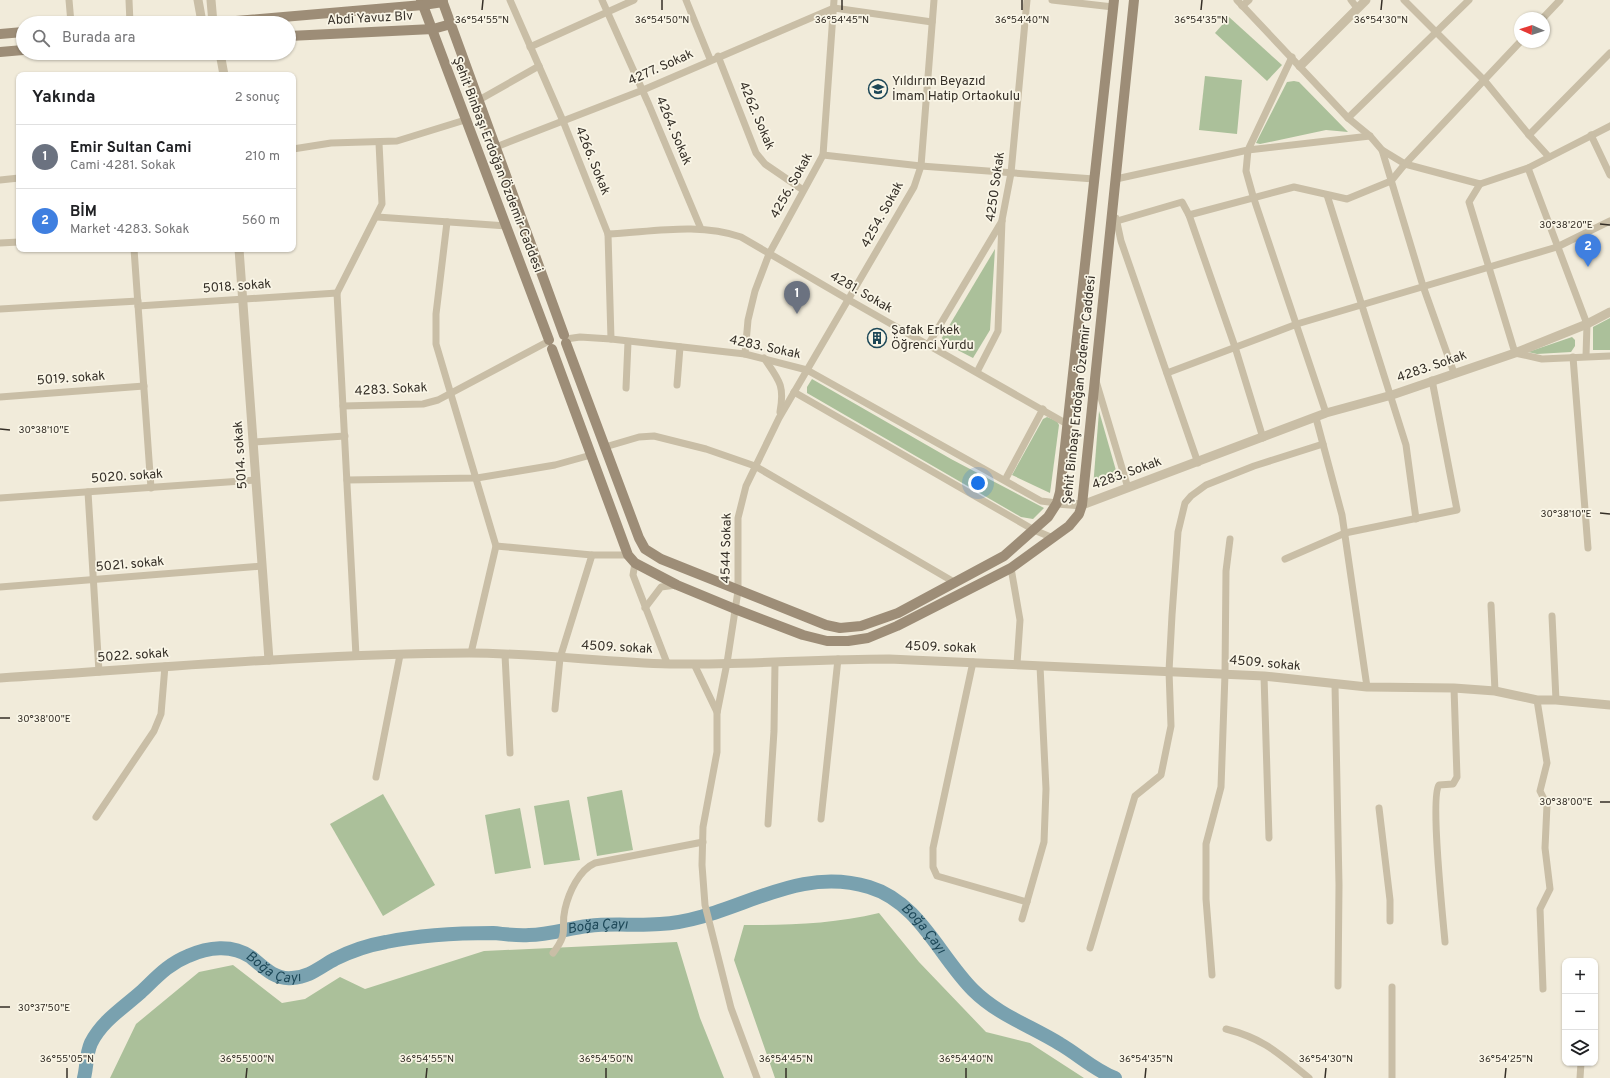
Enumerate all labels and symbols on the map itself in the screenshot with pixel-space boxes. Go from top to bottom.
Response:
street label: Abdi Yavuz Blv [327,9,414,29]
north arrow [1514,12,1550,48]
text: 36°54'55"N [455,14,509,27]
text: 36°54'50"N [635,14,689,27]
text: 36°54'45"N [815,14,869,27]
text: 36°54'40"N [995,14,1049,27]
text: 36°54'35"N [1174,14,1228,27]
text: 36°54'30"N [1354,14,1408,27]
street label: 4277. Sokak [626,46,696,89]
street label: Şehit Binbaşı Erdoğan Özdemir Caddesi [448,54,548,275]
place label: Yıldırım Beyazıd İmam Hatip Ortaokulu [892,74,1020,105]
school or university icon: Yıldırım Beyazıd İmam Hatip Ortaokulu [867,78,889,100]
street label: 4262. Sokak [734,79,778,153]
street label: 4264. Sokak [651,94,695,168]
street label: 4266. Sokak [571,124,613,198]
street label: 4256. Sokak [767,150,817,222]
street label: 4250 Sokak [983,151,1009,223]
street label: 4254. Sokak [858,179,908,251]
text: 30°38'20"E [1539,219,1593,232]
pin: 2 [1575,234,1601,267]
street label: 4281. Sokak [827,269,895,317]
street label: Şehit Binbaşı Erdoğan Özdemir Caddesi [1058,275,1100,505]
street label: 5018. sokak [202,277,272,297]
pin: 1 [784,281,810,314]
place label: Şafak Erkek Öğrenci Yurdu [891,323,974,354]
building icon: Şafak Erkek Öğrenci Yurdu [866,327,888,349]
street label: 4283. Sokak [728,333,802,363]
street label: 4283. Sokak [1395,348,1469,386]
street label: 5019. sokak [36,369,106,389]
street label: 4283. Sokak [354,380,428,400]
street label: 5014. sokak [231,420,251,490]
text: 30°38'10"E [19,424,69,437]
street label: 4283. Sokak [1090,454,1164,494]
street label: 5020. sokak [90,466,164,487]
your location [968,473,988,493]
text: 30°38'10"E [1541,508,1591,521]
street label: 4544 Sokak [718,512,736,584]
street label: 5021. sokak [95,554,165,576]
street label: 4509. sokak [581,638,653,658]
street label: 4509. sokak [905,639,977,657]
street label: 5022. sokak [97,646,169,666]
street label: 4509. sokak [1229,653,1302,675]
text: 30°38'00"E [17,713,71,726]
text: 30°38'00"E [1539,796,1593,809]
water label: Boğa Çayı [898,900,950,958]
water label: Boğa Çayı [566,916,628,938]
water label: Boğa Çayı [242,947,303,987]
text: 30°37'50"E [18,1002,70,1015]
text: 36°55'05"N [40,1053,94,1066]
text: 36°55'00"N [220,1053,274,1066]
text: 36°54'55"N [400,1053,454,1066]
text: 36°54'50"N [579,1053,633,1066]
text: 36°54'45"N [759,1053,813,1066]
text: 36°54'40"N [939,1053,993,1066]
text: 36°54'35"N [1119,1053,1173,1066]
text: 36°54'30"N [1299,1053,1353,1066]
text: 36°54'25"N [1479,1053,1533,1066]

